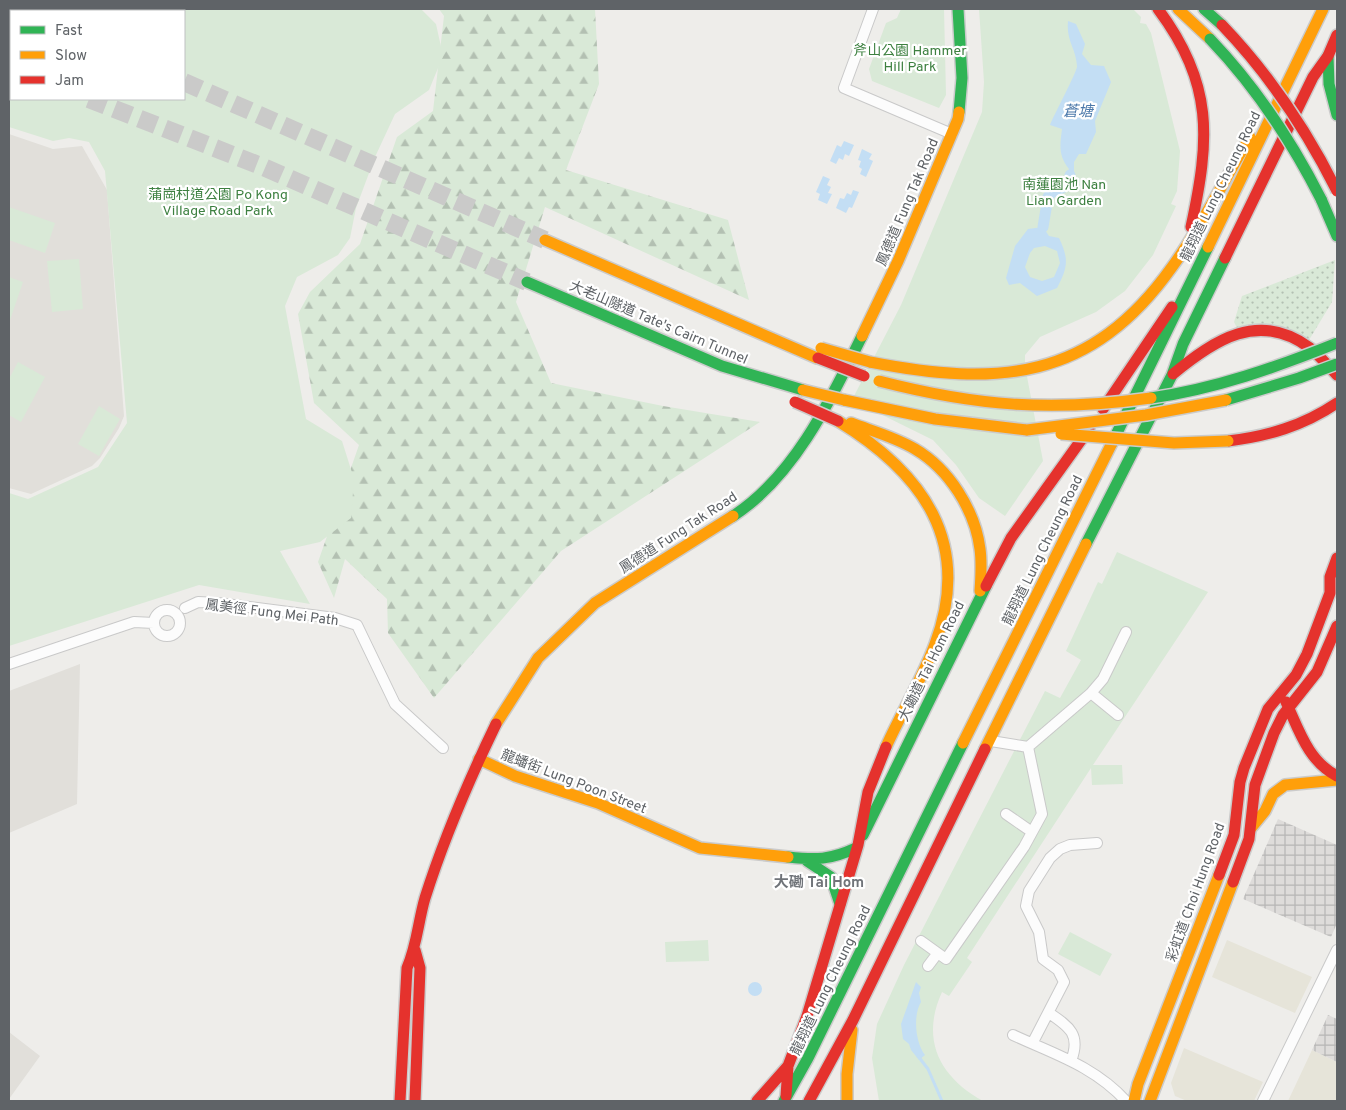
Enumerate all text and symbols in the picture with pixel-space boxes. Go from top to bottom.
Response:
legend [10,10,185,100]
text: Fast [55,22,83,41]
park label: 斧山公園 Hammer Hill Park [853,43,967,76]
text: Slow [55,47,87,66]
text: Jam [55,72,84,91]
water label: 蒼塘 [1063,103,1096,122]
street label: 龍翔道 Lung Cheung Road [1177,108,1265,264]
street label: 鳳德道 Fung Tak Road [873,136,943,269]
park label: 南蓮園池 Nan Lian Garden [1022,177,1106,210]
park label: 蒲崗村道公園 Po Kong Village Road Park [148,186,288,220]
street label: 大老山隧道 Tate's Cairn Tunnel [567,278,750,369]
street label: 龍翔道 Lung Cheung Road [999,472,1087,628]
street label: 鳳德道 Fung Tak Road [616,488,741,578]
street label: 鳳美徑 Fung Mei Path [204,597,339,630]
street label: 大磡道 Tai Hom Road [896,599,969,725]
street label: 龍蟠街 Lung Poon Street [498,746,649,818]
street label: 彩虹道 Choi Hung Road [1163,821,1229,964]
district label: 大磡 Tai Hom [774,874,864,893]
street label: 龍翔道 Lung Cheung Road [787,902,875,1058]

